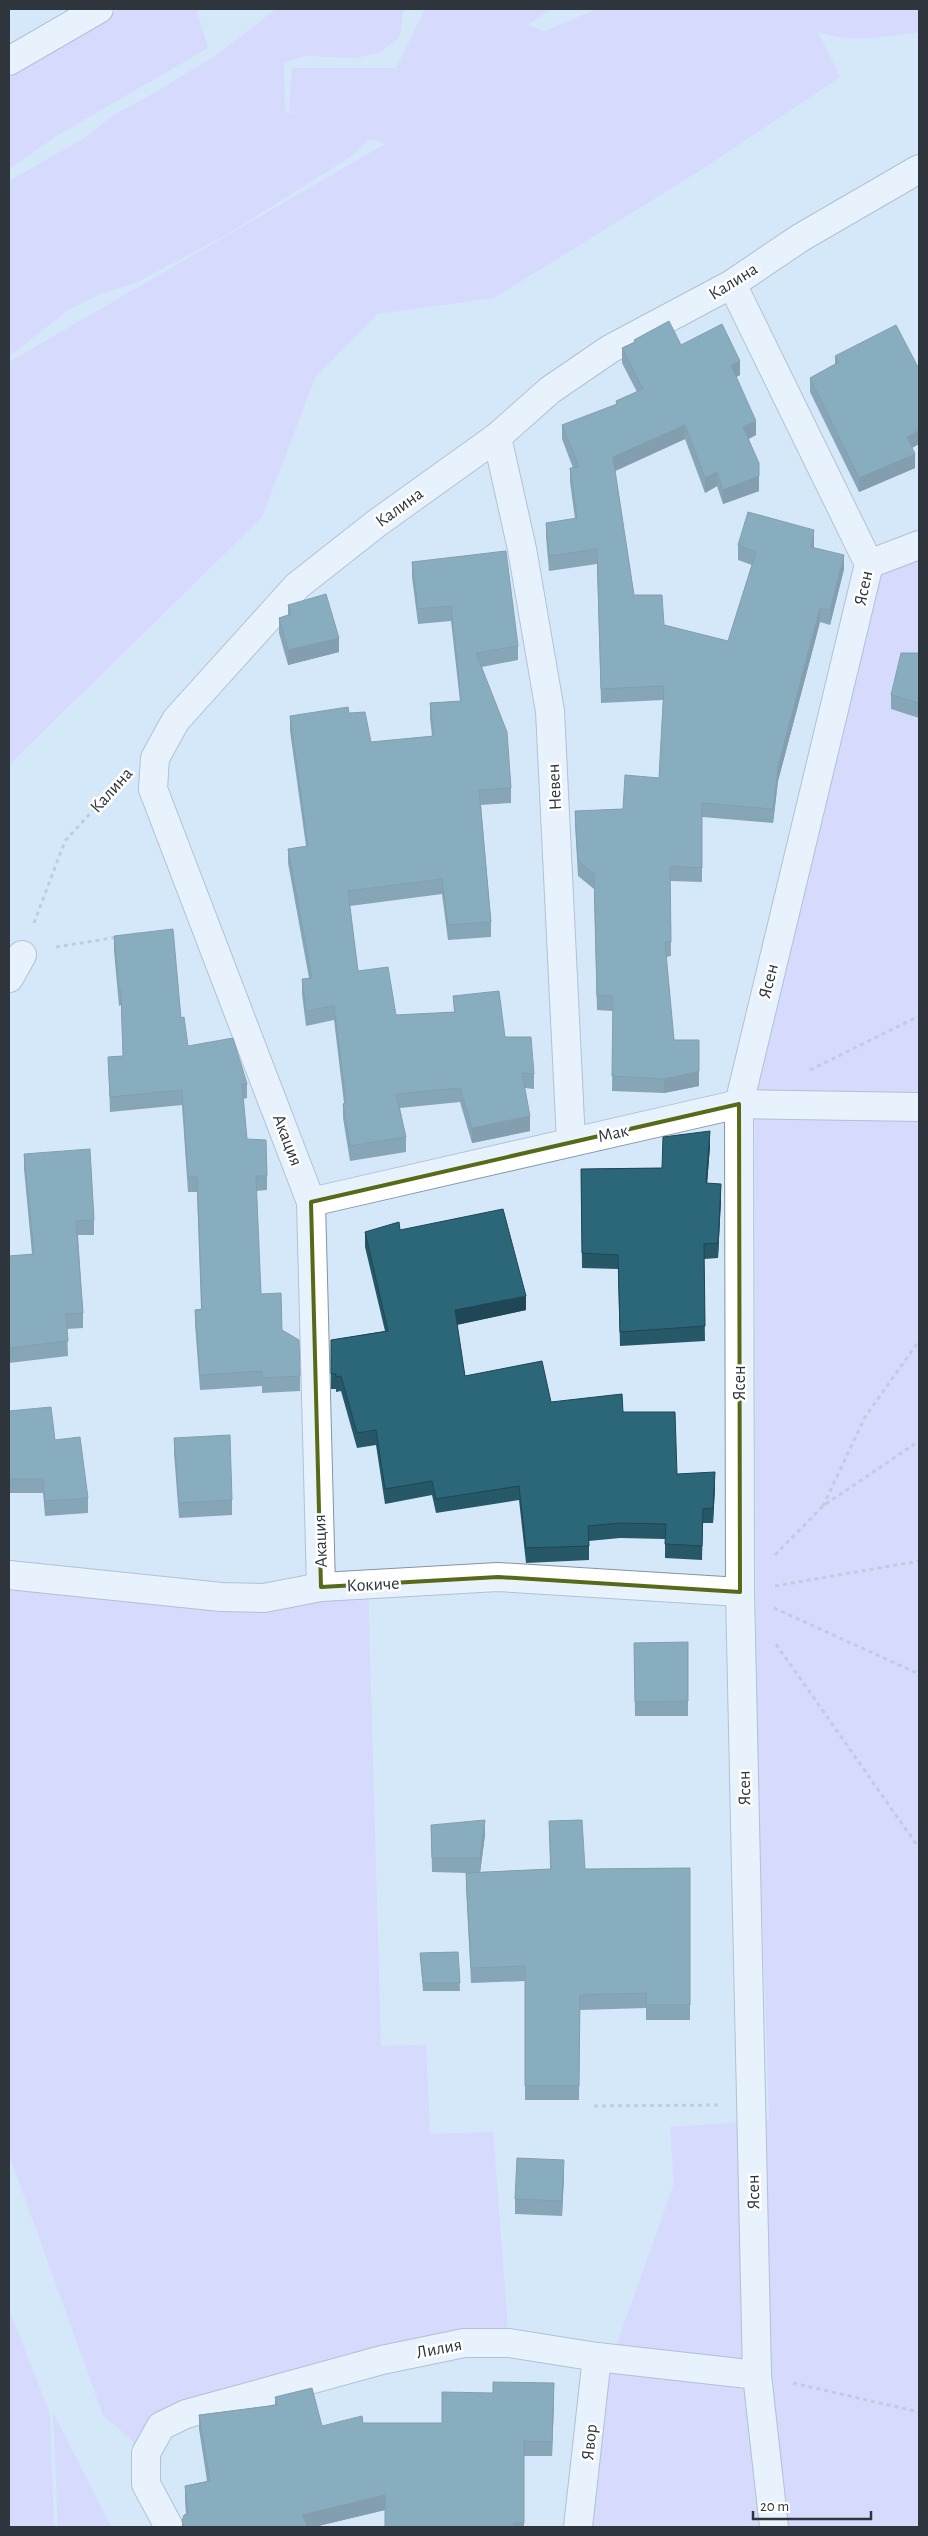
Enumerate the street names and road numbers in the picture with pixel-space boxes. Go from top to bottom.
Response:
street label: Калина [706,260,761,304]
street label: Калина [372,485,427,531]
street label: Ясен [852,569,876,607]
street label: Невен [545,763,565,811]
street label: Калина [87,765,136,817]
street label: Ясен [756,962,782,1000]
street label: Акация [269,1112,305,1169]
street label: Мак [596,1122,631,1146]
street label: Ясен [731,1365,749,1401]
street label: Акация [311,1514,331,1568]
street label: Кокиче [346,1575,400,1595]
street label: Ясен [736,1770,754,1806]
street label: Ясен [745,2174,763,2210]
street label: Лилия [415,2336,464,2362]
street label: Явор [579,2423,601,2461]

